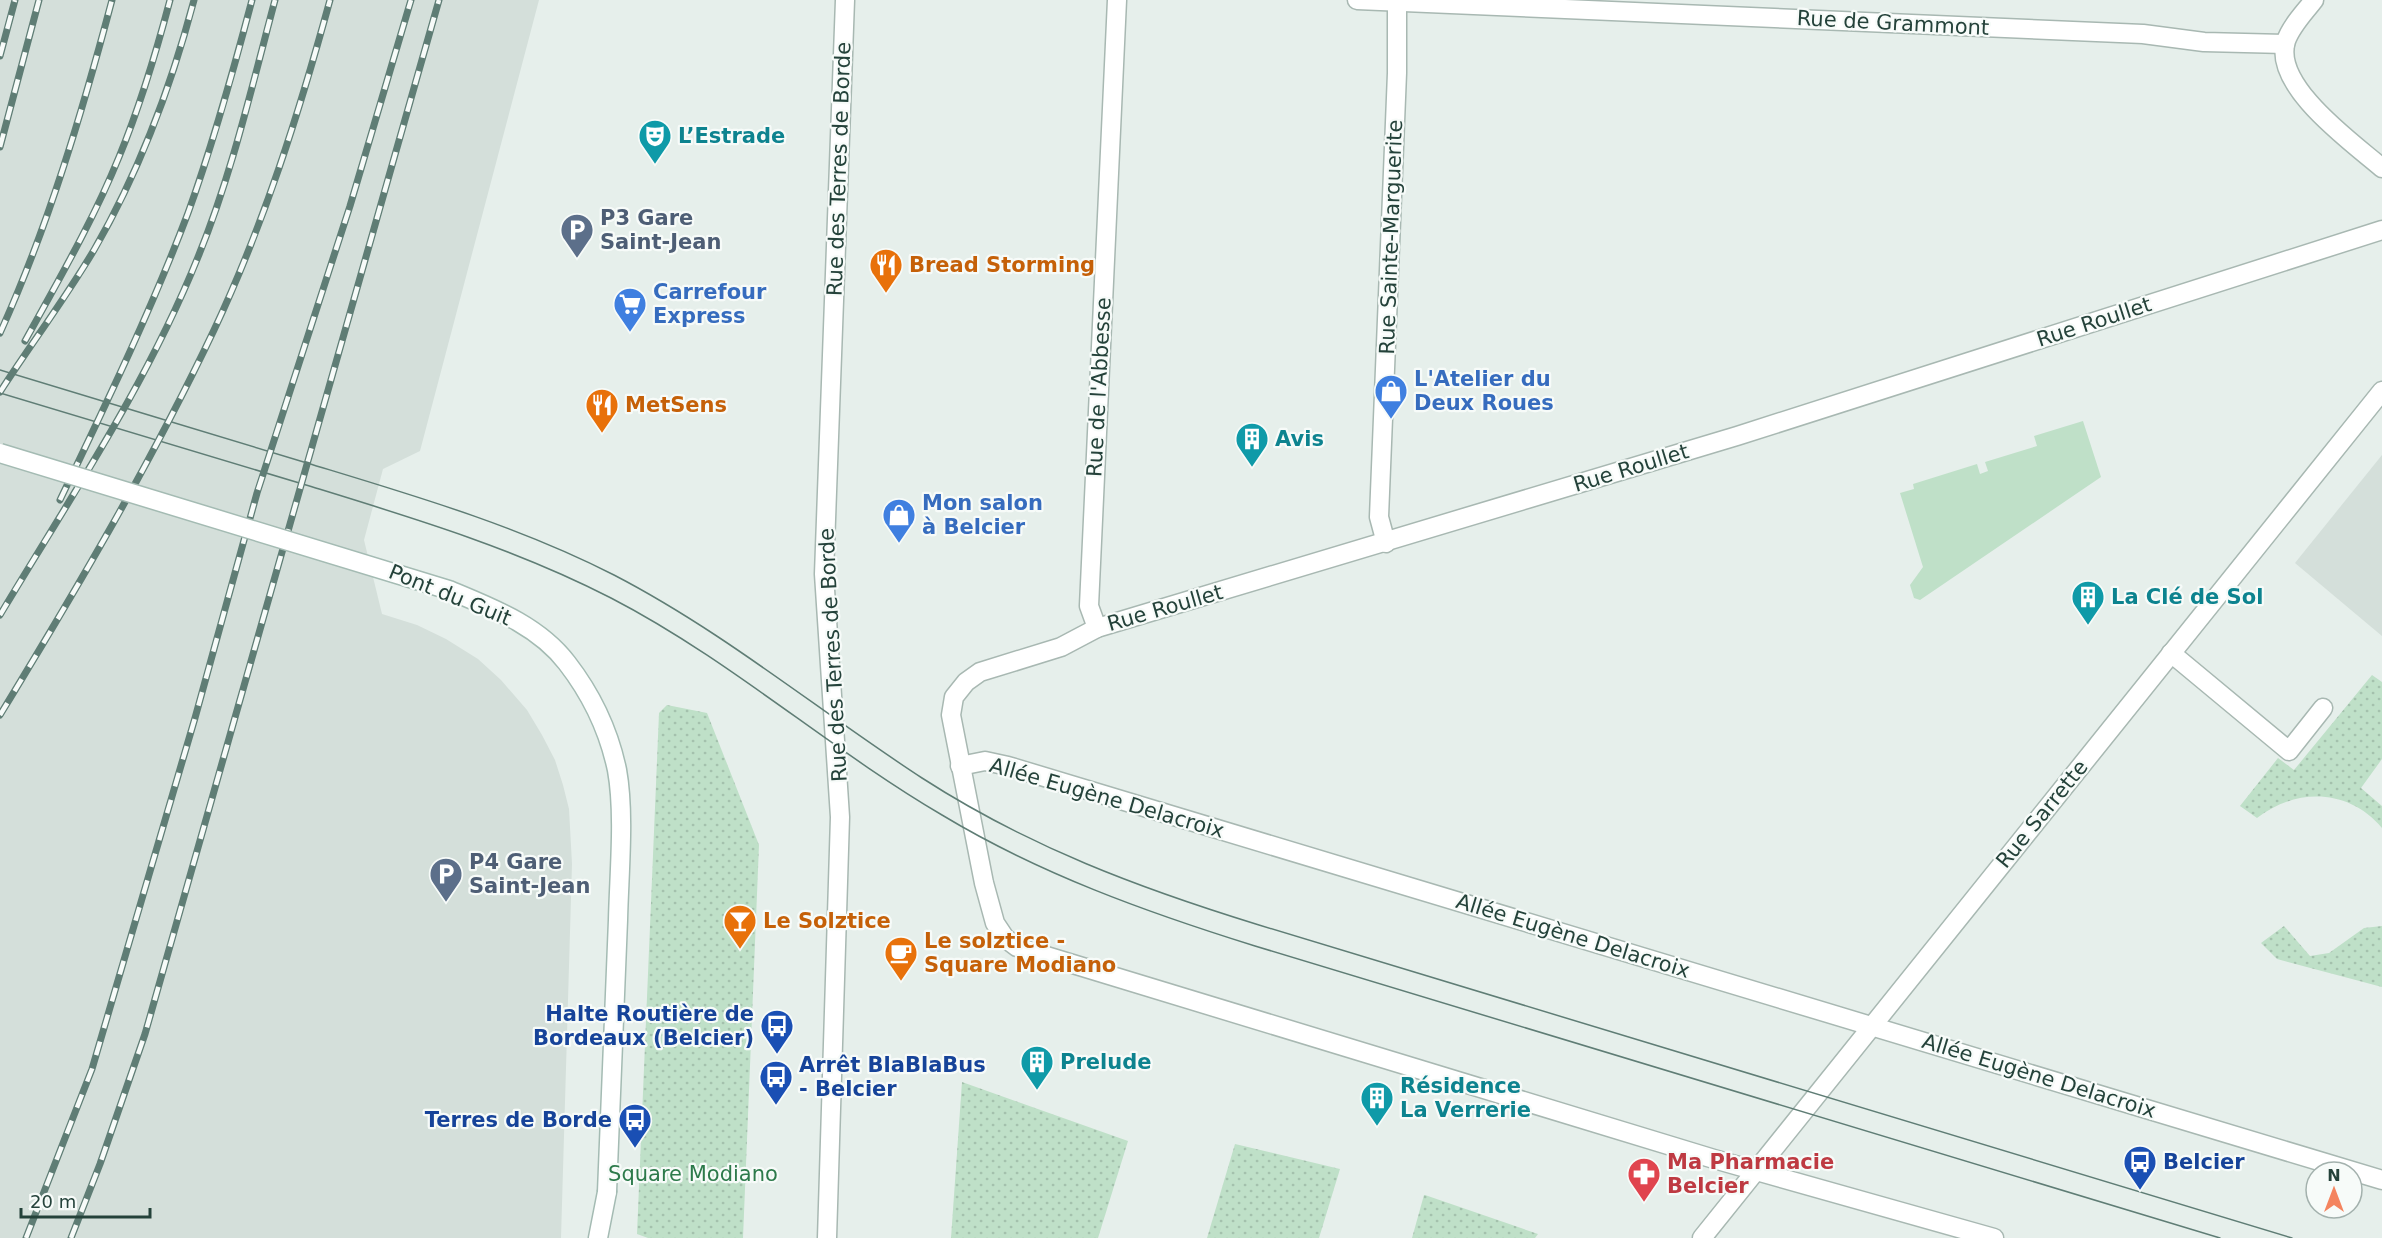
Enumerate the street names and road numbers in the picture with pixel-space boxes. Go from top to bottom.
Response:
street label: Rue de Grammont [1796,6,1990,40]
street label: Rue des Terres de Borde [823,42,855,296]
street label: Rue Sainte-Marguerite [1375,119,1407,355]
street label: Rue Roullet [2034,292,2154,352]
street label: Rue de l'Abbesse [1082,297,1116,477]
street label: Rue Roullet [1571,439,1691,497]
street label: Rue des Terres de Borde [814,527,852,783]
street label: Pont du Guit [385,560,515,630]
street label: Rue Roullet [1104,580,1226,636]
street label: Allée Eugène Delacroix [987,753,1227,843]
street label: Rue Sarrette [1991,755,2093,873]
street label: Allée Eugène Delacroix [1453,889,1693,983]
street label: Allée Eugène Delacroix [1919,1029,2159,1123]

